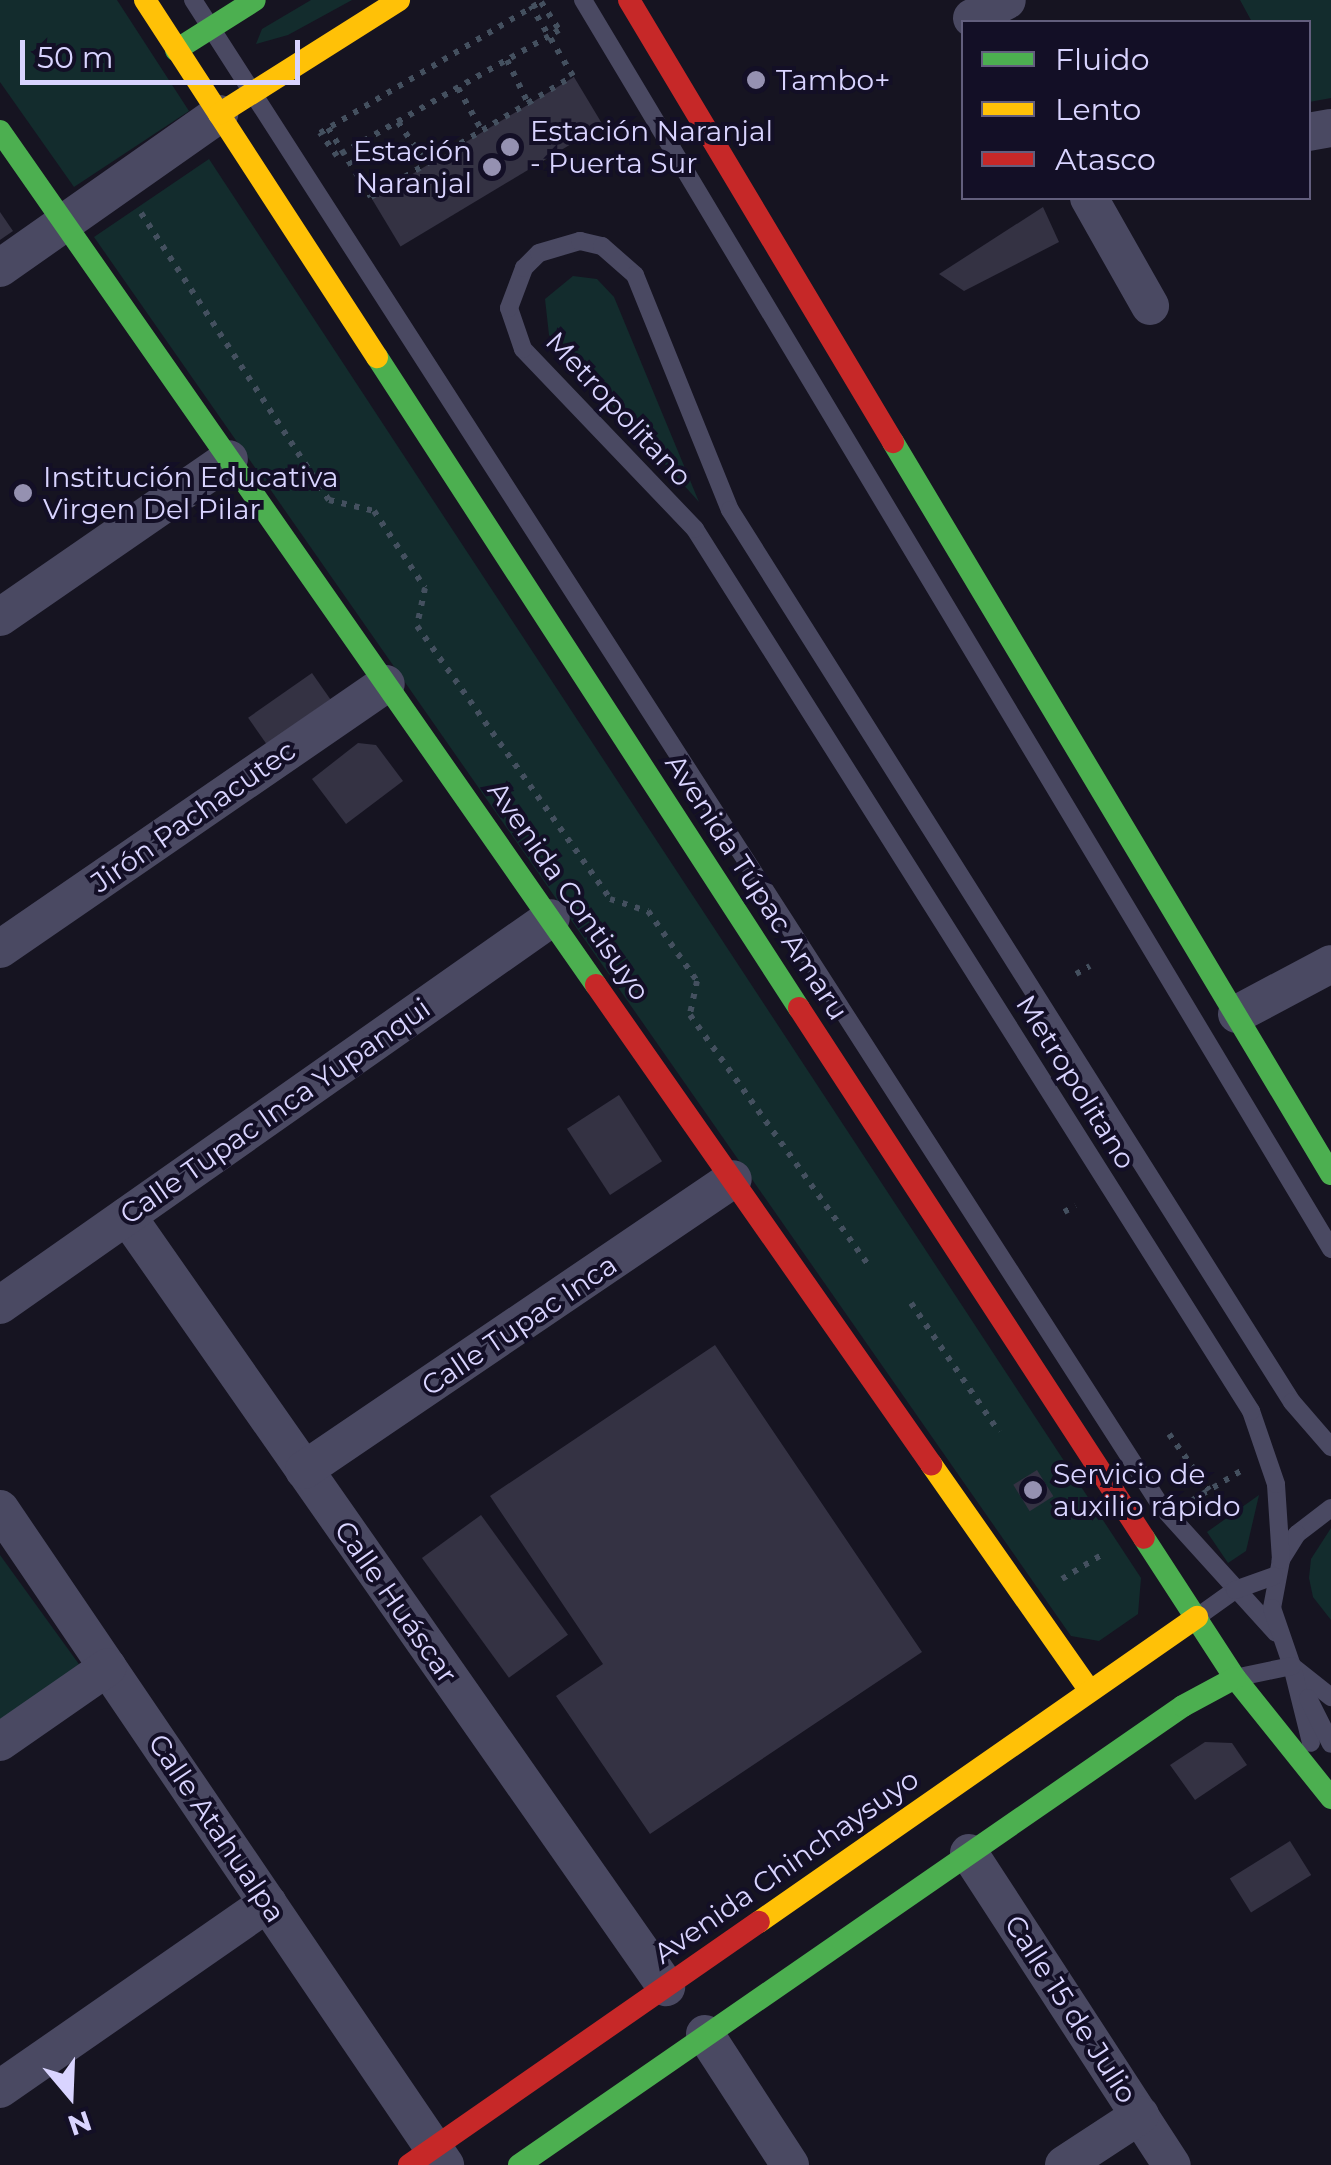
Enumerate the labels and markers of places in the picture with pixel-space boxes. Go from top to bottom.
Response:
place label: Tambo+ [776,63,890,97]
marker: Tambo+ [745,69,767,91]
place label: Estación Naranjal - Puerta Sur [530,114,773,180]
place label: Estación Naranjal [353,134,472,200]
marker: Estación Naranjal - Puerta Sur [499,136,521,158]
marker: Estación Naranjal [481,156,503,178]
place label: Institución Educativa Virgen Del Pilar [43,460,338,526]
marker: Institución Educativa Virgen Del Pilar [12,482,34,504]
place label: Servicio de auxilio rápido [1053,1457,1240,1523]
marker: Servicio de auxilio rápido [1022,1479,1044,1501]

